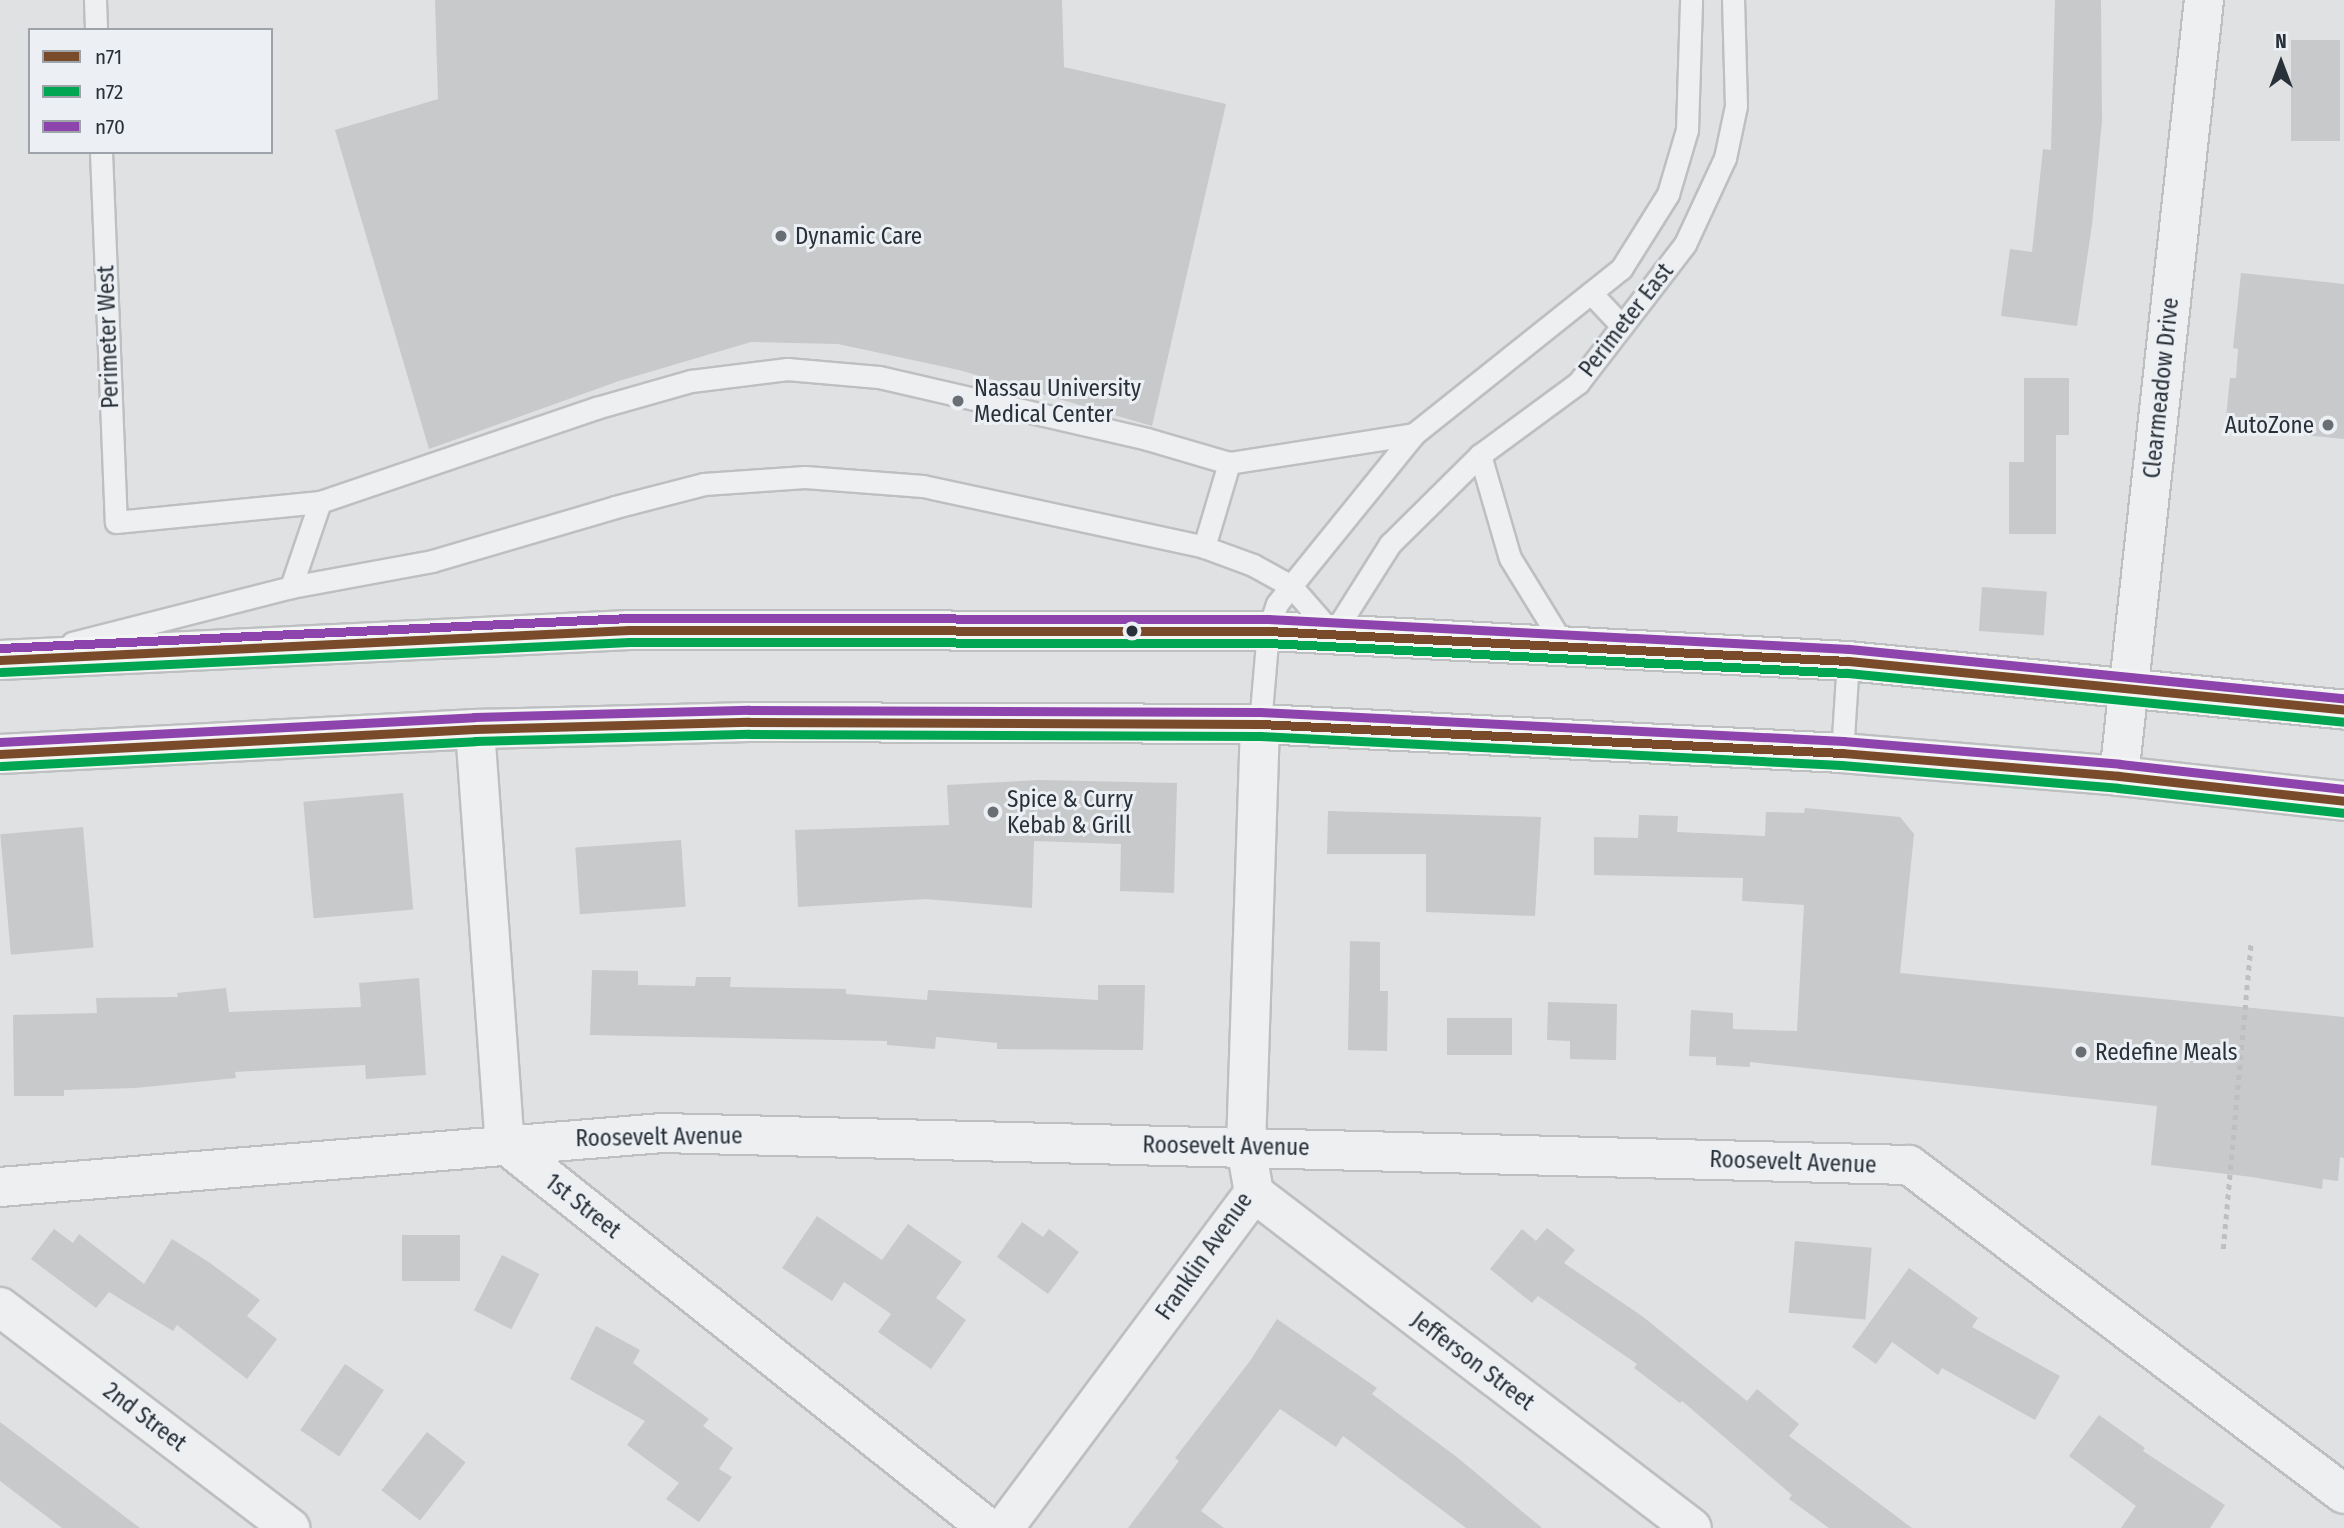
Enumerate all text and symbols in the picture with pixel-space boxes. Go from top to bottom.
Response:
legend [28,28,273,154]
north arrow [2246,28,2316,98]
text: N [2275,30,2287,53]
text: n71 [95,44,122,70]
text: n72 [95,79,123,105]
text: n70 [95,114,125,140]
place label: Dynamic Care [795,222,922,250]
marker: Dynamic Care [773,228,789,244]
street label: Perimeter East [1573,258,1679,382]
street label: Perimeter West [92,265,124,409]
street label: Clearmeadow Drive [2138,296,2184,480]
place label: Nassau University Medical Center [974,374,1141,428]
marker: Nassau University Medical Center [948,391,968,411]
place label: AutoZone [2225,411,2314,439]
marker: AutoZone [2320,417,2336,433]
unlabelled marker [1125,624,1139,638]
place label: Spice & Curry Kebab & Grill [1007,785,1133,839]
marker: Spice & Curry Kebab & Grill [985,804,1001,820]
place label: Redefine Meals [2095,1038,2238,1066]
marker: Redefine Meals [2073,1044,2089,1060]
street label: Roosevelt Avenue [575,1122,743,1152]
street label: Roosevelt Avenue [1142,1131,1310,1161]
street label: Roosevelt Avenue [1709,1145,1877,1179]
street label: 1st Street [540,1168,626,1244]
street label: Franklin Avenue [1150,1187,1258,1325]
street label: Jefferson Street [1406,1306,1540,1416]
street label: 2nd Street [98,1377,192,1457]

